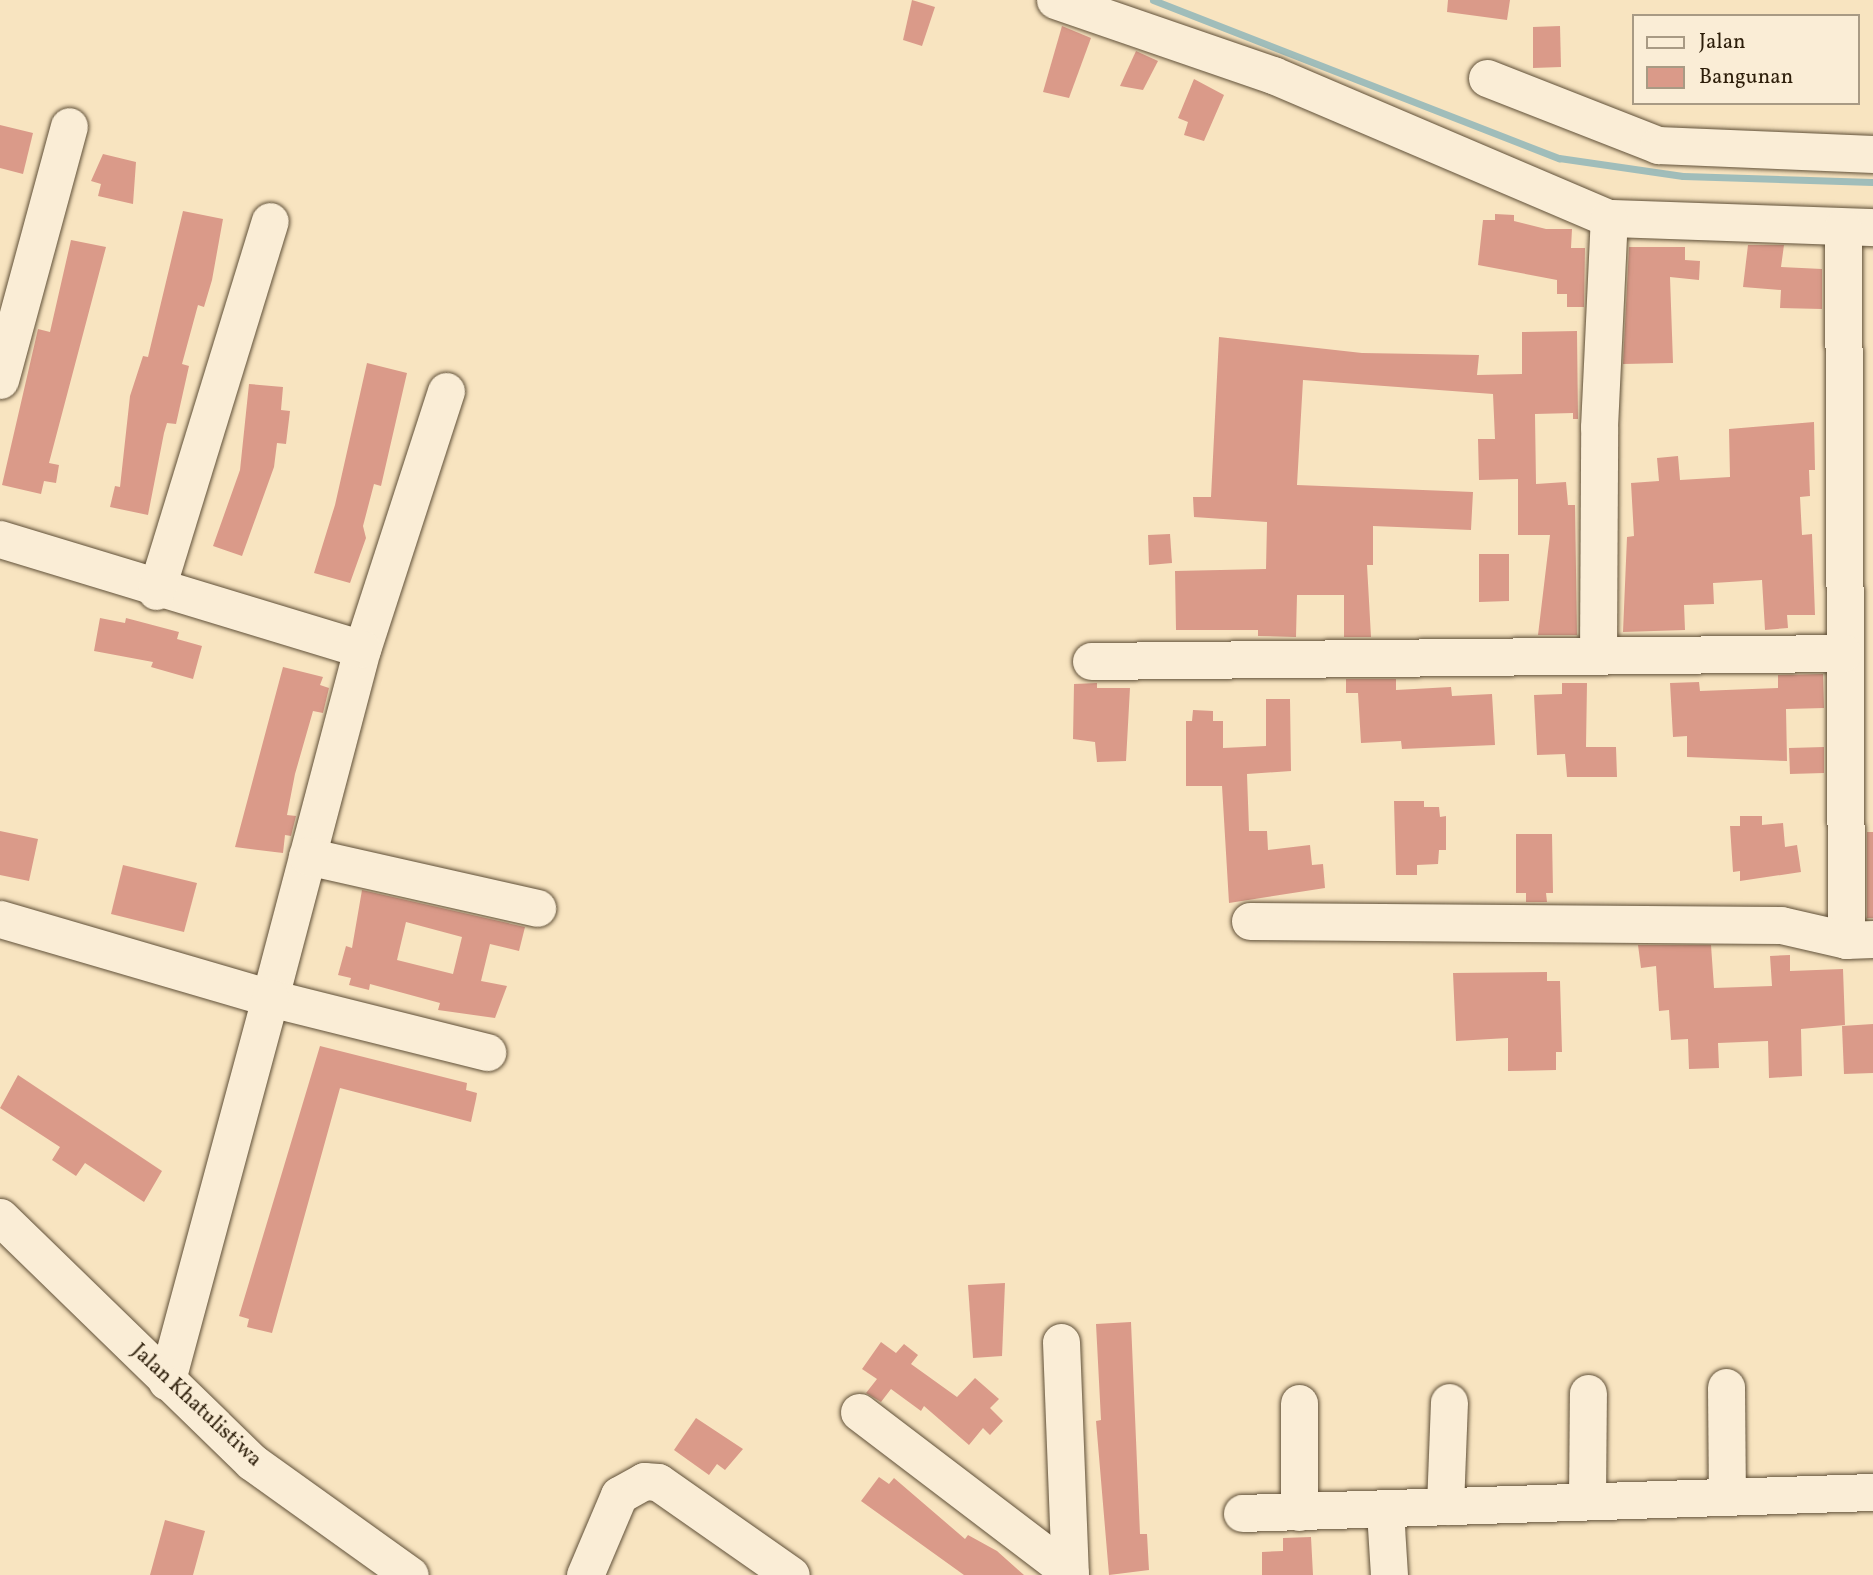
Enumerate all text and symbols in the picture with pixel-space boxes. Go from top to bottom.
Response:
legend [1632,14,1859,105]
text: Jalan [1699,28,1746,57]
text: Bangunan [1699,63,1793,92]
street label: Jalan Khatulistiwa [126,1339,266,1473]

